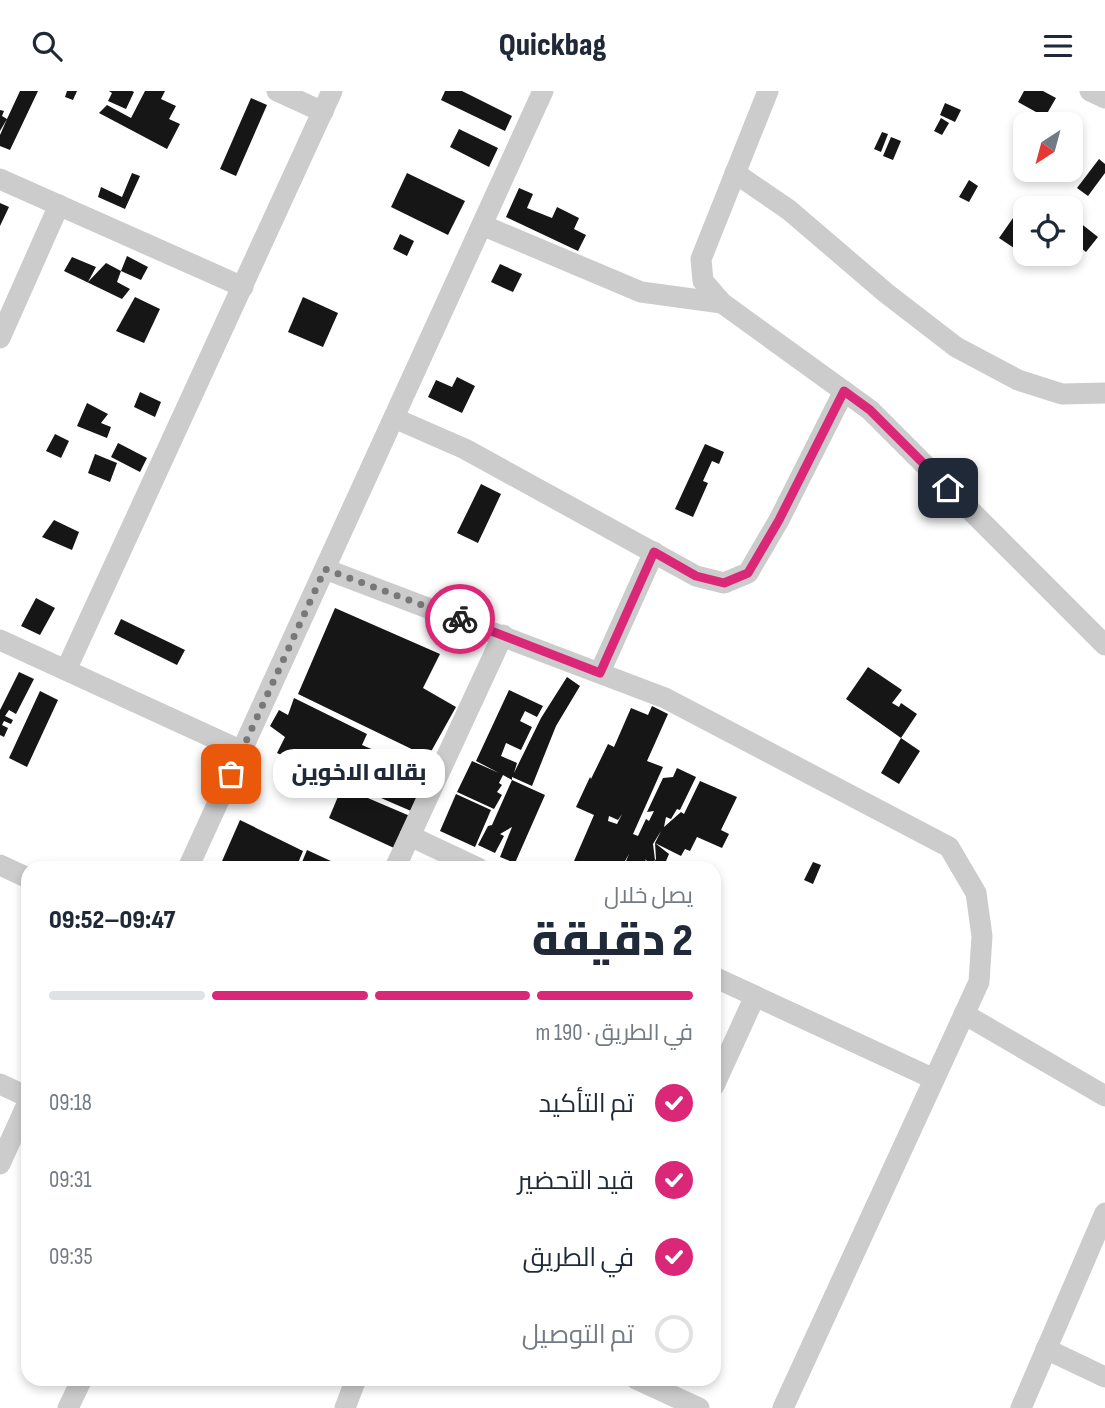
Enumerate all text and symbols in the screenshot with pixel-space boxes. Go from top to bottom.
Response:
text: Quickbag [499,26,606,65]
icon: search [28,27,66,65]
icon: menu [1039,27,1077,65]
north arrow [1013,112,1083,182]
map controls [1013,112,1083,266]
button: locate [1013,196,1083,266]
pin [918,458,978,518]
icon: home [929,469,967,507]
courier [425,584,495,654]
icon: bike [441,600,479,638]
pin [201,744,261,804]
callout: بقاله الاخوين [273,749,444,799]
icon: bag [212,755,250,793]
text: بقاله الاخوين [291,759,427,787]
text: يصل خلال [604,882,693,910]
text: 09:47–09:52 [49,905,175,936]
text: 2 دقيقة [532,914,693,969]
text: في الطريق · 190 m [536,1019,693,1047]
icon: check [655,1084,693,1122]
text: 09:18 [49,1089,92,1117]
text: تم التأكيد [539,1089,634,1120]
icon: check [655,1161,693,1199]
text: 09:31 [49,1166,91,1194]
text: قيد التحضير [517,1166,634,1197]
icon: check [655,1238,693,1276]
text: 09:35 [49,1243,93,1271]
text: في الطريق [523,1243,634,1274]
text: تم التوصيل [522,1320,634,1351]

